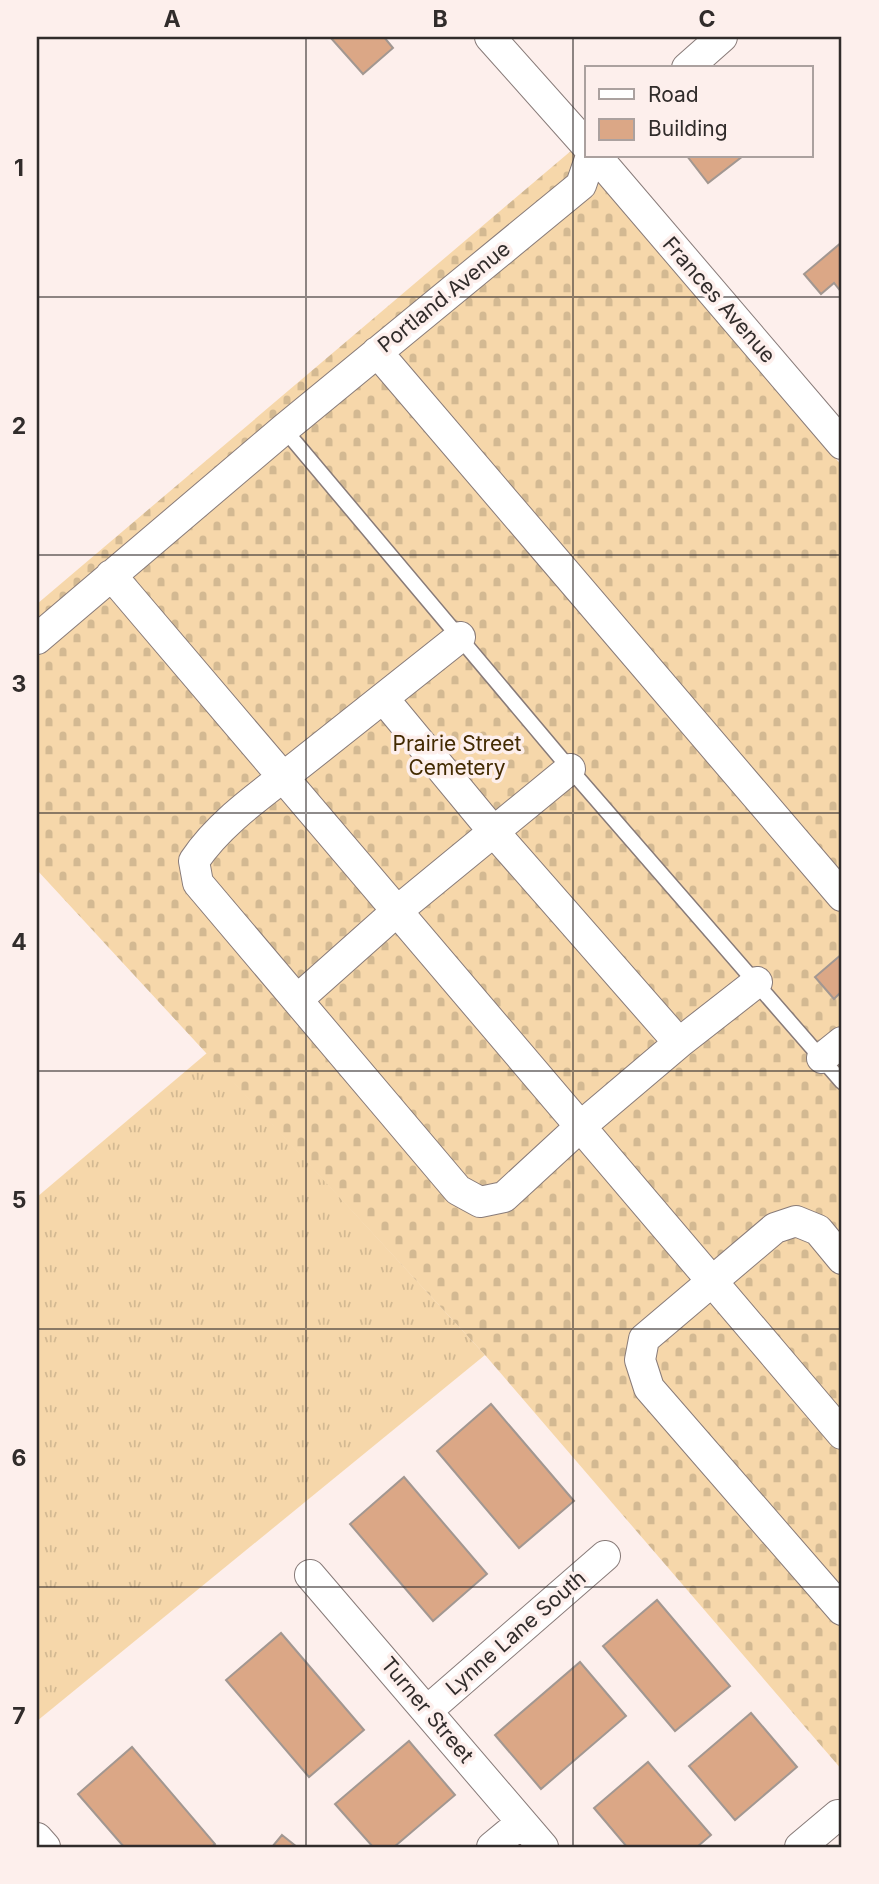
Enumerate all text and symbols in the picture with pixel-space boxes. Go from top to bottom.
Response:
text: A [163,5,181,33]
text: B [432,5,448,33]
text: C [698,5,716,33]
legend [585,66,812,158]
text: Road [648,82,699,107]
text: Building [648,116,728,141]
text: 1 [14,154,24,182]
street label: Frances Avenue [658,232,781,368]
street label: Portland Avenue [373,236,515,358]
text: 2 [12,412,26,440]
text: 3 [12,670,26,698]
park label: Prairie Street Cemetery [393,731,522,780]
text: 4 [11,928,27,956]
text: 5 [12,1186,26,1214]
text: 6 [12,1444,26,1472]
street label: Lynne Lane South [441,1565,591,1700]
street label: Turner Street [376,1652,479,1768]
text: 7 [12,1702,26,1730]

